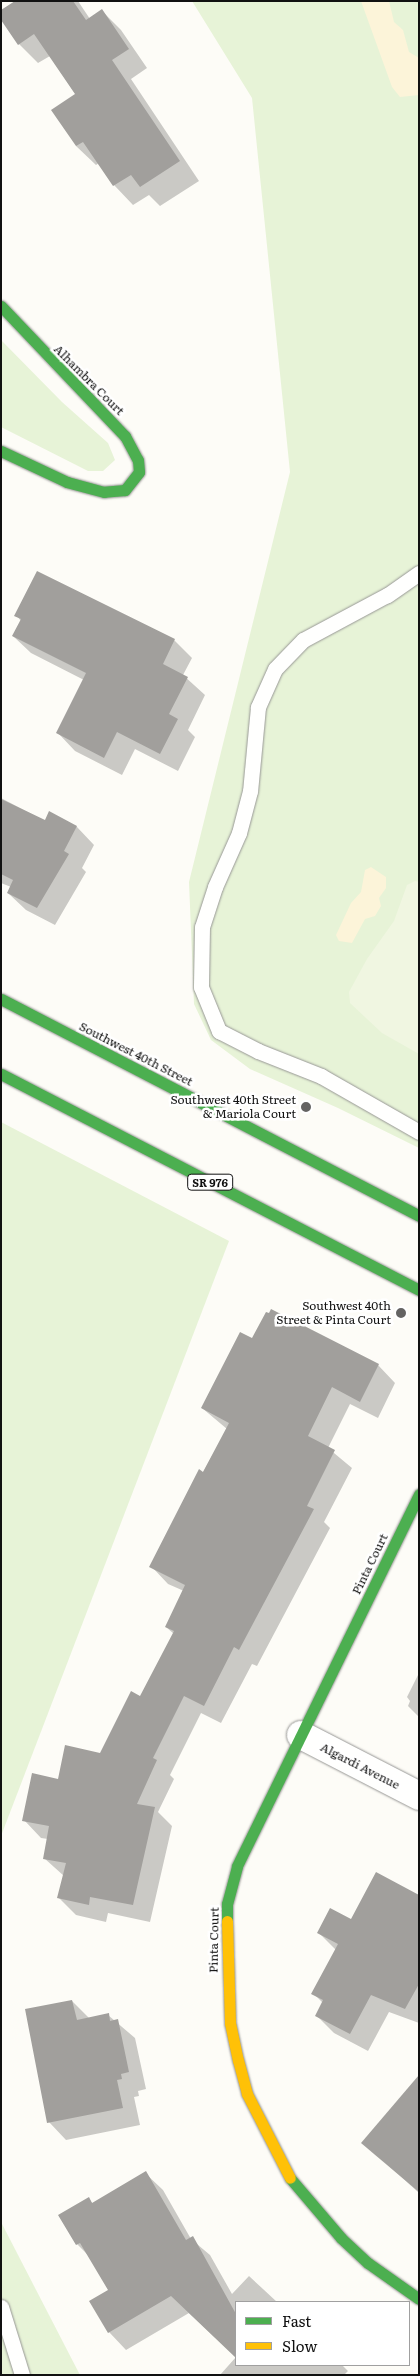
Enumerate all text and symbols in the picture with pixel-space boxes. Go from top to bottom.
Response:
street label: Alhambra Court [51,342,127,418]
street label: Southwest 40th Street [77,1019,195,1089]
place label: Southwest 40th Street & Mariola Court [170,1093,296,1121]
marker: Southwest 40th Street & Mariola Court [300,1101,312,1113]
road number: SR 976 [186,1174,234,1190]
place label: Southwest 40th Street & Pinta Court [276,1299,391,1327]
marker: Southwest 40th Street & Pinta Court [395,1307,407,1319]
street label: Pinta Court [349,1531,391,1597]
street label: Algardi Avenue [318,1740,402,1792]
street label: Pinta Court [206,1907,222,1973]
legend [235,2301,410,2366]
text: Fast [282,2309,311,2332]
text: Slow [282,2334,317,2357]

